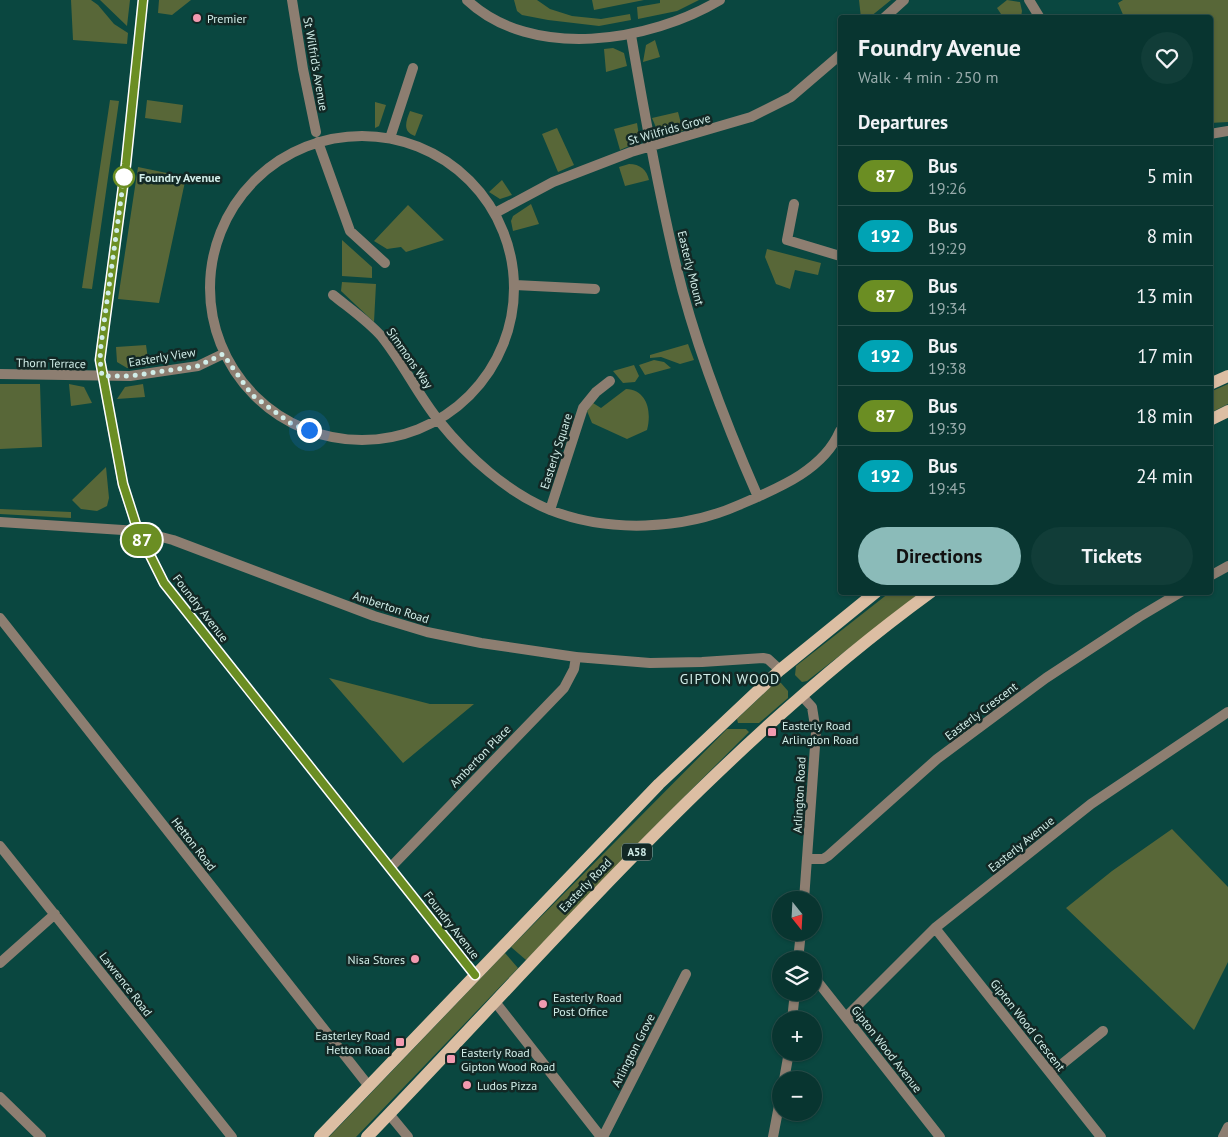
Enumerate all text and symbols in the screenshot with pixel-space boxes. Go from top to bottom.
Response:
place label: Premier [207,11,247,26]
marker: Premier [191,12,203,24]
street label: St Wilfrid's Avenue [300,16,332,112]
text: Foundry Avenue [858,32,1021,63]
button: heart [1141,32,1193,84]
text: Walk · 4 min · 250 m [858,67,998,87]
street label: St Wilfrids Grove [626,110,712,148]
text: Departures [858,110,948,134]
text: Bus [928,154,957,178]
text: 87 [875,164,896,187]
text: 5 min [1147,164,1193,188]
marker: Foundry Avenue [113,166,135,188]
place label: Foundry Avenue [139,170,221,185]
text: 19:26 [928,178,966,198]
text: Bus [928,214,957,238]
text: 192 [870,224,901,247]
text: 8 min [1147,224,1193,248]
street label: Easterly Mount [674,229,708,307]
text: 19:29 [928,238,966,258]
text: Bus [928,274,957,298]
text: 87 [875,284,896,307]
text: 13 min [1136,284,1193,308]
text: 19:34 [928,298,966,318]
street label: Simmons Way [383,325,437,392]
text: Bus [928,334,957,358]
street label: Easterly View [127,344,197,370]
text: 192 [870,344,901,367]
text: 17 min [1137,344,1193,368]
street label: Thorn Terrace [16,355,86,371]
text: 19:38 [928,358,966,378]
text: Bus [928,394,957,418]
text: 87 [875,404,896,427]
text: 18 min [1136,404,1193,428]
street label: Easterly Square [537,411,575,491]
your location [297,418,322,443]
text: 19:39 [928,418,966,438]
text: Bus [928,454,957,478]
text: 192 [870,464,901,487]
text: 24 min [1136,464,1193,488]
text: 19:45 [928,478,966,498]
line badge: 87 [120,524,164,556]
button: Directions [858,527,1021,585]
button: Tickets [1031,527,1193,585]
text: 87 [132,528,152,551]
street label: Foundry Avenue [170,571,232,645]
street label: Amberton Road [351,588,431,626]
district label: GIPTON WOOD [680,670,780,688]
street label: Easterly Crescent [942,679,1020,743]
place label: Easterly Road Arlington Road [782,718,858,747]
street label: Amberton Place [446,722,514,790]
marker: Easterly Road Arlington Road [766,726,778,738]
street label: Arlington Road [790,756,808,834]
street label: Easterly Avenue [985,813,1057,875]
street label: Hetton Road [168,814,220,874]
road number: A58 [622,844,652,860]
street label: Easterly Road [556,855,614,915]
street label: Foundry Avenue [421,888,483,962]
north arrow [772,891,822,941]
map controls [772,891,822,1121]
street label: Lawrence Road [96,949,156,1019]
button: layers [772,951,822,1001]
place label: Nisa Stores [348,952,405,967]
marker: Nisa Stores [409,953,421,965]
street label: Gipton Wood Crescent [987,976,1069,1074]
place label: Easterly Road Post Office [553,990,622,1019]
marker: Easterly Road Post Office [537,998,549,1010]
street label: Gipton Wood Avenue [848,1003,926,1095]
street label: Arlington Grove [608,1011,658,1089]
button: + [772,1011,822,1061]
place label: Easterley Road Hetton Road [315,1028,390,1057]
marker: Easterley Road Hetton Road [394,1036,406,1048]
place label: Easterly Road Gipton Wood Road [461,1045,555,1074]
marker: Easterly Road Gipton Wood Road [445,1053,457,1065]
button: − [772,1071,822,1121]
place label: Ludos Pizza [477,1078,537,1093]
marker: Ludos Pizza [461,1079,473,1091]

